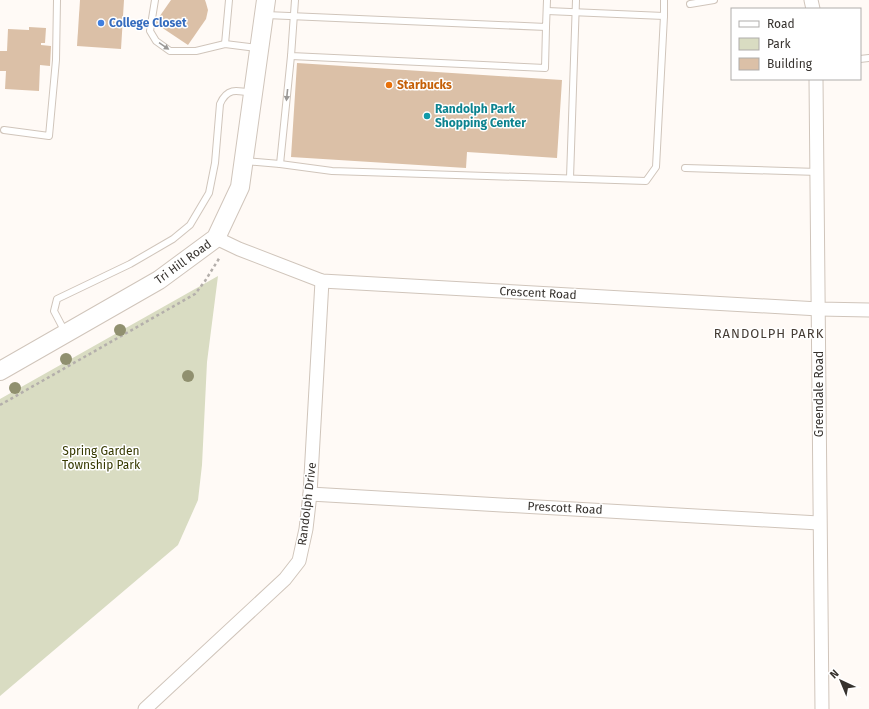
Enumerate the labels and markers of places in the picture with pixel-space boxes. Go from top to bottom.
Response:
place label: College Closet [109,16,187,30]
marker: College Closet [96,18,106,28]
place label: Starbucks [397,78,452,92]
marker: Starbucks [384,80,394,90]
place label: Randolph Park Shopping Center [435,102,526,130]
marker: Randolph Park Shopping Center [422,111,432,121]

